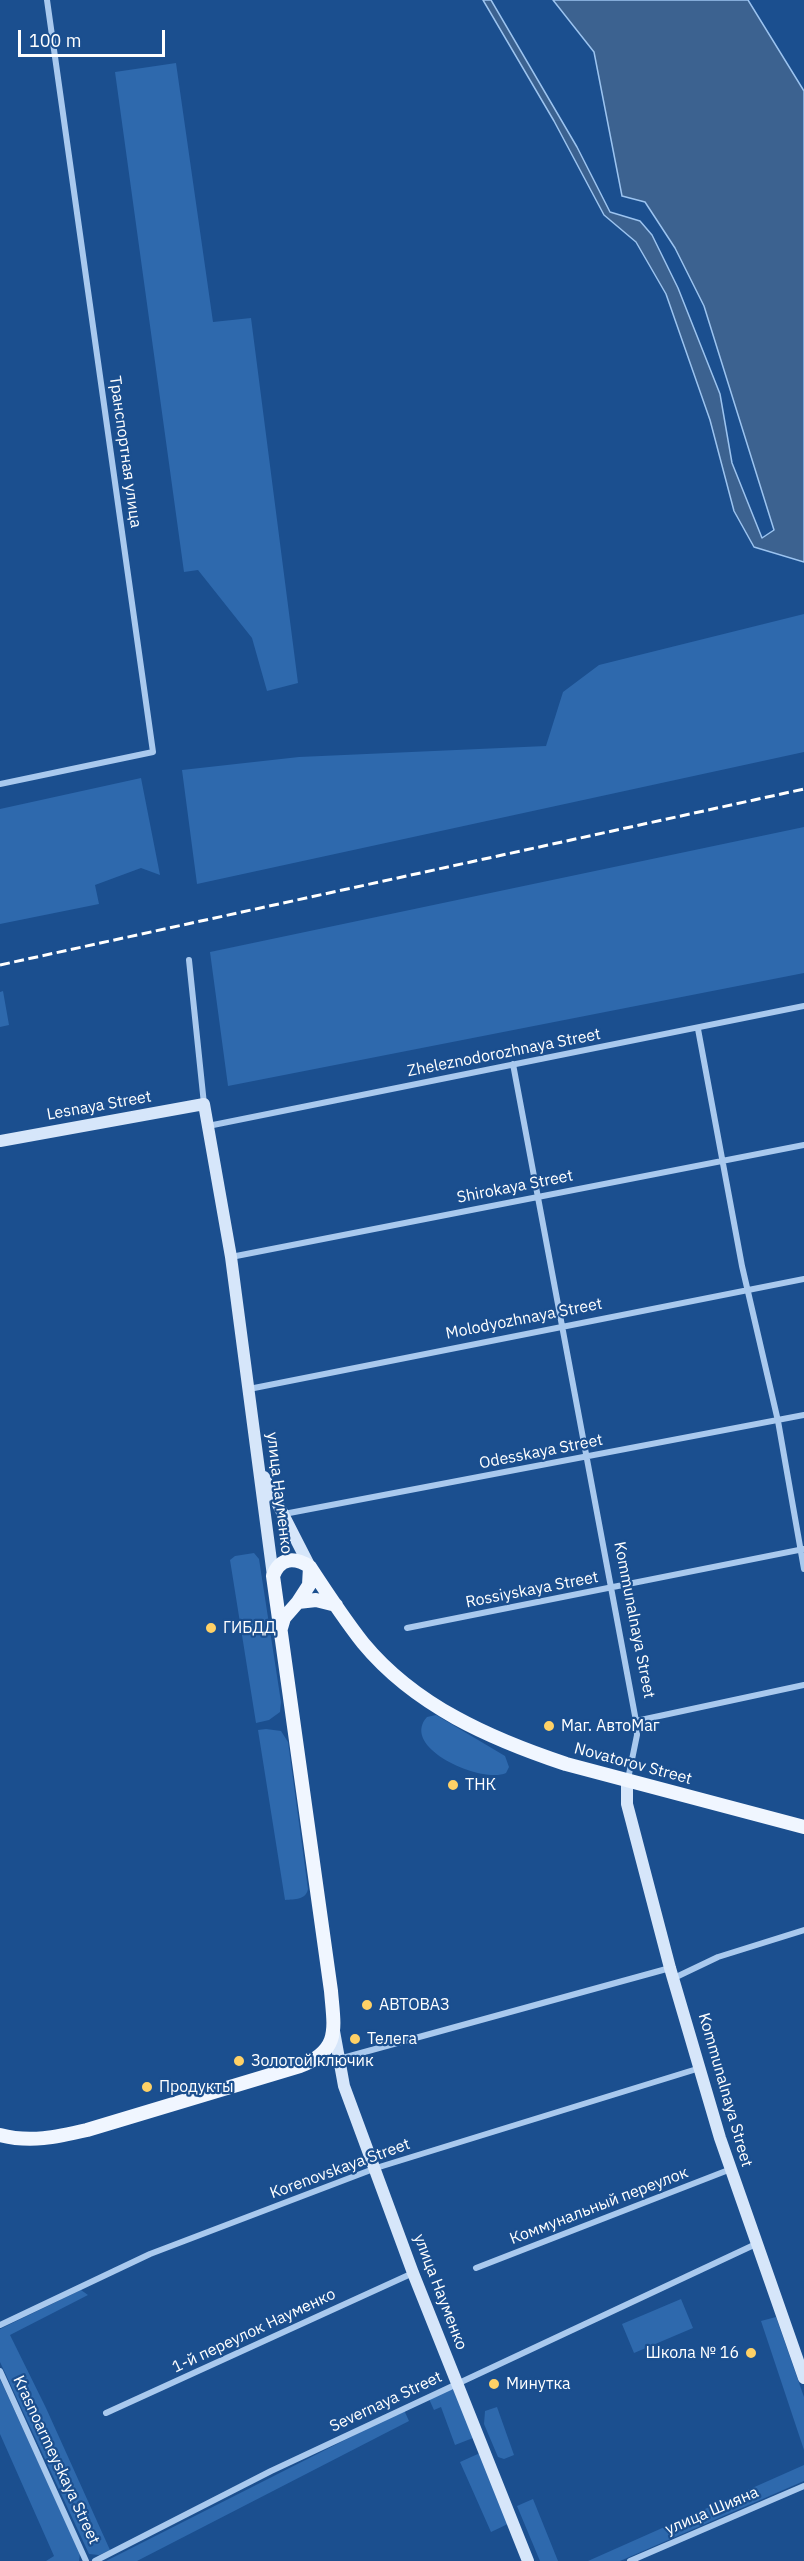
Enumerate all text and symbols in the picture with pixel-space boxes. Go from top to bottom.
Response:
scale bar [21,18,168,56]
text: 100 m [29,29,81,52]
street label: Транспортная улица [105,375,145,529]
street label: Zheleznodorozhnaya Street [406,1025,602,1081]
street label: Lesnaya Street [45,1087,153,1125]
street label: Shirokaya Street [455,1166,575,1208]
street label: Molodyozhnaya Street [444,1294,604,1344]
street label: улица Науменко [262,1431,296,1555]
street label: Odesskaya Street [477,1431,605,1473]
street label: Kommunalnaya Street [609,1540,659,1700]
street label: Rossiyskaya Street [464,1568,600,1612]
place label: ГИБДД [223,1618,276,1638]
marker: ГИБДД [204,1621,218,1635]
place label: Маг. АвтоМаг [561,1716,660,1736]
marker: Маг. АвтоМаг [542,1719,556,1733]
street label: Novatorov Street [572,1739,694,1789]
place label: ТНК [465,1775,496,1795]
marker: ТНК [446,1778,460,1792]
place label: АВТОВАЗ [379,1995,449,2015]
marker: АВТОВАЗ [360,1998,374,2012]
street label: Kommunalnaya Street [694,2011,756,2169]
place label: Телега [367,2029,417,2049]
marker: Телега [348,2032,362,2046]
place label: Золотой ключик [251,2051,374,2071]
marker: Золотой ключик [232,2054,246,2068]
place label: Продукты [159,2077,234,2097]
marker: Продукты [140,2080,154,2094]
street label: Korenovskaya Street [267,2135,413,2203]
street label: Коммунальный переулок [507,2163,691,2249]
street label: улица Науменко [409,2231,471,2353]
street label: 1-й переулок Науменко [169,2285,339,2377]
place label: Школа № 16 [645,2343,739,2363]
marker: Школа № 16 [744,2346,758,2360]
street label: Severnaya Street [327,2368,445,2436]
street label: Krasnoarmeyskaya Street [8,2373,104,2547]
place label: Минутка [506,2374,571,2394]
marker: Минутка [487,2377,501,2391]
street label: улица Шияна [663,2483,761,2539]

